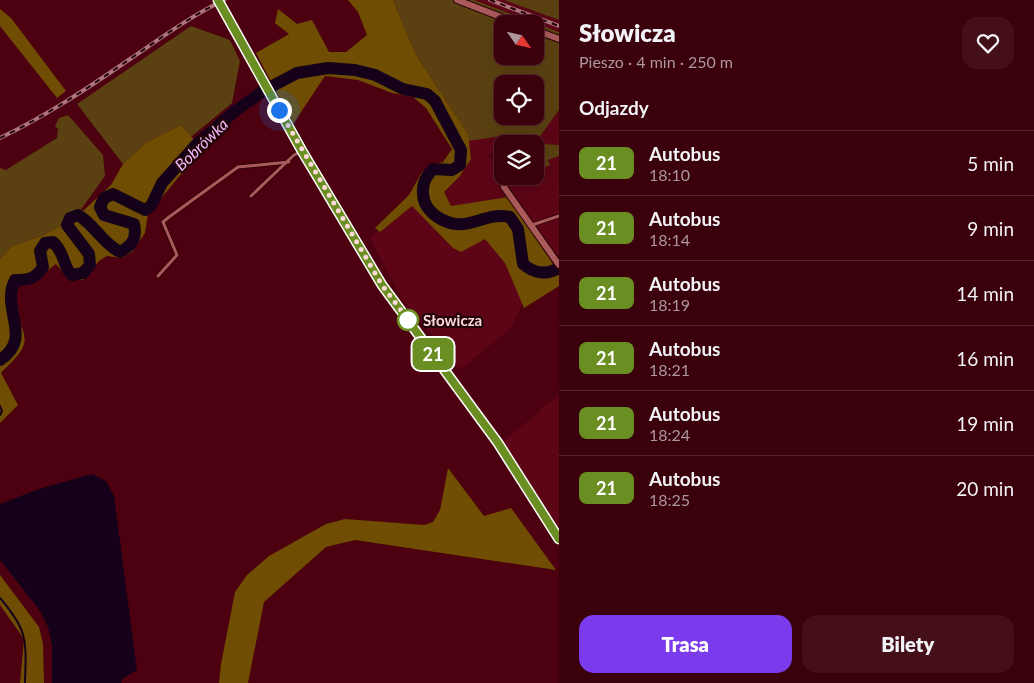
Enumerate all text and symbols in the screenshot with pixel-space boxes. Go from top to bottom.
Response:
north arrow [494,15,544,65]
map controls [494,15,544,185]
button: heart [962,17,1014,69]
text: Słowicza [579,18,676,47]
text: Pieszo · 4 min · 250 m [579,52,733,71]
button: locate [494,75,544,125]
text: Odjazdy [579,96,649,119]
your location [267,98,292,123]
water label: Bobrówka [170,114,232,174]
button: layers [494,135,544,185]
text: Autobus [649,142,720,165]
text: 21 [596,152,617,174]
text: 5 min [967,152,1014,175]
text: 18:10 [649,165,690,184]
text: Autobus [649,207,720,230]
text: 21 [596,217,617,239]
text: 9 min [967,217,1014,240]
text: 18:14 [649,230,690,249]
text: Autobus [649,272,720,295]
text: 21 [596,282,617,304]
text: 14 min [956,282,1014,305]
text: 18:19 [649,295,690,314]
marker: Słowicza [397,309,419,331]
place label: Słowicza [423,311,482,329]
text: Autobus [649,337,720,360]
line badge: 21 [410,338,456,370]
text: 21 [423,343,443,365]
text: 21 [596,347,617,369]
text: 16 min [956,347,1014,370]
text: 18:21 [649,360,690,379]
text: Autobus [649,402,720,425]
text: 21 [596,412,617,434]
text: 19 min [956,412,1014,435]
text: 18:24 [649,425,690,444]
text: Autobus [649,467,720,490]
text: 21 [596,477,617,499]
text: 20 min [956,477,1014,500]
text: 18:25 [649,490,690,509]
button: Trasa [579,615,792,673]
button: Bilety [802,615,1014,673]

